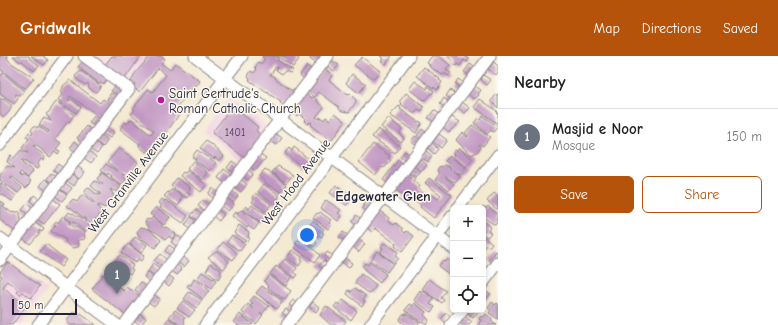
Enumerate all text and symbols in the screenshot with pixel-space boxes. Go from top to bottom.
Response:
text: Gridwalk [20,17,91,39]
text: Map [593,20,620,37]
text: Directions [642,20,701,37]
text: Saved [723,20,758,37]
text: Nearby [514,73,565,92]
place label: Saint Gertrude's Roman Catholic Church [169,86,301,116]
marker: Saint Gertrude's Roman Catholic Church [156,95,166,105]
text: Masjid e Noor [552,120,643,138]
house number: 1401 [225,126,245,139]
street label: West Granville Avenue [85,128,171,236]
text: 1 [524,129,530,144]
text: 150 m [727,129,762,144]
street label: West Hood Avenue [259,135,334,228]
text: Mosque [552,138,595,153]
button: Save [514,176,634,213]
button: Share [642,176,762,213]
district label: Edgewater Glen [335,188,431,205]
map controls [450,205,486,313]
button: + [450,205,486,241]
your location [297,225,317,245]
button: − [450,241,486,277]
pin: 1 [104,261,130,294]
button: locate [450,277,486,313]
scale bar [12,297,77,316]
text: 50 m [18,299,43,312]

